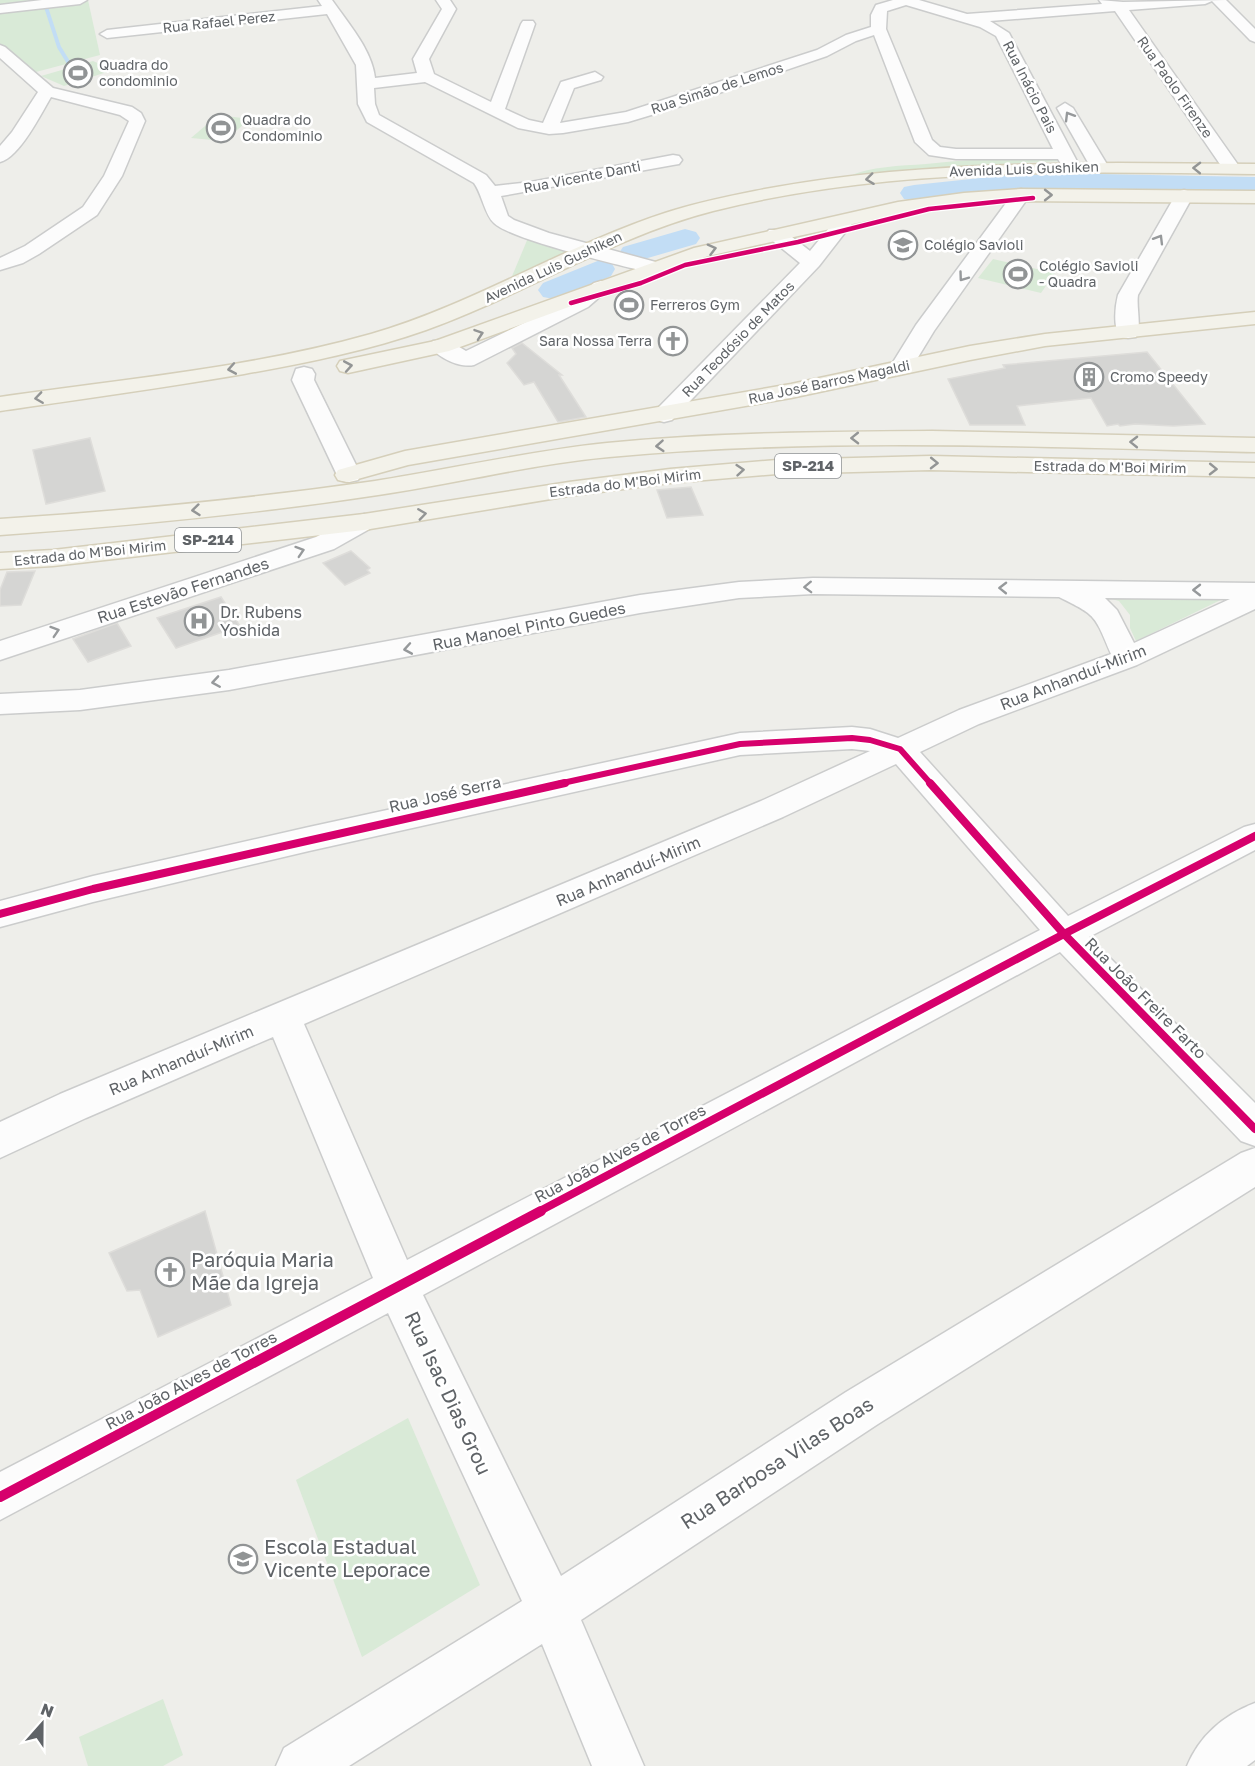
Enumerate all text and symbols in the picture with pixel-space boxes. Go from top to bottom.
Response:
street label: Rua Rafael Perez [162,7,276,36]
street label: Rua Paolo Firenze [1134,33,1217,141]
street label: Rua Inácio Pais [1000,38,1061,136]
place label: Quadra do condominio [99,56,178,89]
sports icon: Quadra do condominio [62,57,94,89]
street label: Rua Simão de Lemos [648,58,785,117]
place label: Quadra do Condominio [242,111,322,144]
sports icon: Quadra do Condominio [205,112,237,144]
one-way arrow [1065,112,1077,122]
street label: Rua Vicente Danti [522,157,642,196]
street label: Avenida Luis Gushiken [949,157,1099,180]
one-way arrow [1192,162,1201,175]
one-way arrow [865,173,874,185]
one-way arrow [1043,189,1052,201]
street label: Avenida Luis Gushiken [481,227,624,306]
school or university icon: Colégio Savioli [887,229,919,261]
one-way arrow [1151,235,1163,245]
place label: Colégio Savioli [924,236,1023,253]
one-way arrow [707,244,717,257]
place label: Colégio Savioli - Quadra [1039,257,1138,290]
sports icon: Colégio Savioli - Quadra [1002,258,1034,290]
one-way arrow [959,270,970,281]
street label: Rua Teodósio de Matos [678,277,797,400]
sports icon: Ferreros Gym [613,289,645,321]
place label: Ferreros Gym [650,296,740,313]
church icon: Sara Nossa Terra [657,325,689,357]
one-way arrow [473,328,484,341]
place label: Sara Nossa Terra [539,332,652,349]
street label: Rua José Barros Magaldi [746,356,911,407]
one-way arrow [343,360,353,373]
building icon: Cromo Speedy [1073,361,1105,393]
one-way arrow [227,362,237,375]
place label: Cromo Speedy [1110,368,1208,385]
one-way arrow [34,392,44,404]
one-way arrow [850,432,859,444]
one-way arrow [1129,436,1138,449]
one-way arrow [655,439,664,452]
road number: SP-214 [775,454,841,478]
one-way arrow [930,457,939,469]
street label: Estrada do M'Boi Mirim [1033,457,1187,476]
one-way arrow [1209,463,1218,475]
one-way arrow [735,464,744,477]
street label: Estrada do M'Boi Mirim [548,465,702,500]
one-way arrow [191,503,200,516]
one-way arrow [417,508,426,520]
road number: SP-214 [175,528,241,552]
street label: Estrada do M'Boi Mirim [13,536,167,569]
one-way arrow [294,546,305,559]
street label: Rua Estevão Fernandes [95,553,271,627]
one-way arrow [803,580,812,593]
one-way arrow [998,582,1007,595]
one-way arrow [1192,584,1201,596]
street label: Rua Manoel Pinto Guedes [431,597,627,655]
place label: Dr. Rubens Yoshida [220,602,302,640]
hospital icon: Dr. Rubens Yoshida [183,605,215,637]
one-way arrow [49,626,60,639]
street label: Rua Anhanduí-Mirim [997,640,1149,714]
one-way arrow [404,642,414,655]
one-way arrow [211,675,221,687]
street label: Rua José Serra [387,771,503,817]
street label: Rua Anhanduí-Mirim [553,831,703,911]
street label: Rua João Freire Farto [1081,933,1211,1063]
street label: Rua Anhanduí-Mirim [106,1020,256,1100]
street label: Rua João Alves de Torres [531,1099,709,1207]
place label: Paróquia Maria Mãe da Igreja [191,1247,334,1294]
church icon: Paróquia Maria Mãe da Igreja [154,1256,186,1288]
street label: Rua Isac Dias Grou [400,1307,497,1478]
street label: Rua João Alves de Torres [102,1326,280,1434]
street label: Rua Barbosa Vilas Boas [676,1391,877,1533]
place label: Escola Estadual Vicente Leporace [264,1534,430,1581]
school or university icon: Escola Estadual Vicente Leporace [227,1543,259,1575]
north arrow [12,1694,72,1754]
text: N [38,1698,57,1722]

